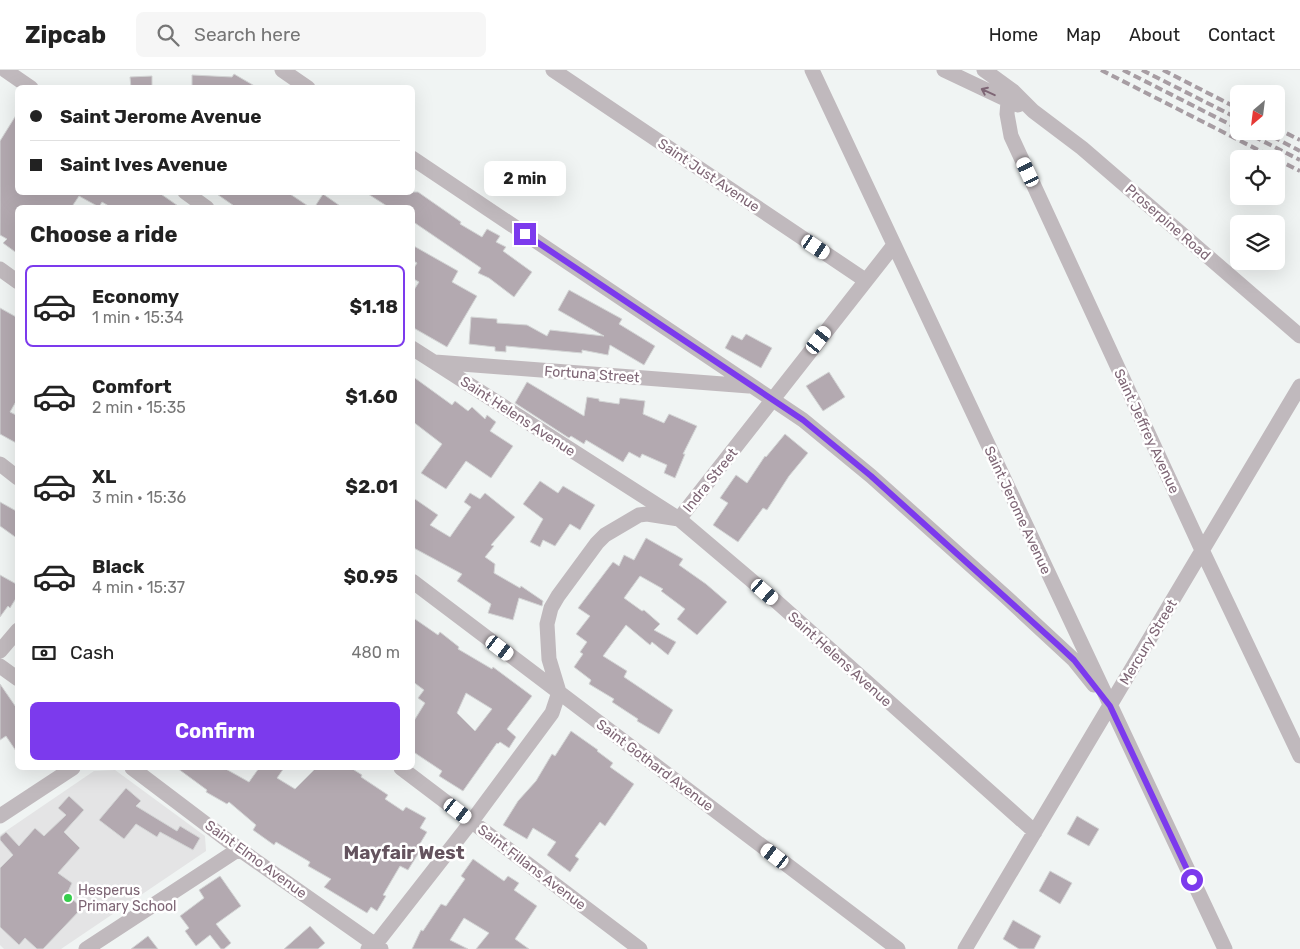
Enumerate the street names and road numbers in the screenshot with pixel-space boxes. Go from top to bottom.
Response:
street label: Saint Just Avenue [655,135,763,216]
street label: Proserpine Road [1122,181,1214,264]
street label: Fortuna Street [544,363,641,386]
street label: Saint Jeffrey Avenue [1110,366,1183,496]
street label: Saint Helens Avenue [457,373,579,460]
street label: Saint Jerome Avenue [980,443,1055,577]
street label: Indra Street [679,444,742,516]
street label: Mercury Street [1116,596,1181,688]
street label: Saint Helens Avenue [784,608,895,711]
street label: Saint Gothard Avenue [593,716,717,815]
street label: Saint Elmo Avenue [202,817,310,902]
street label: Saint Fillans Avenue [474,821,589,914]

